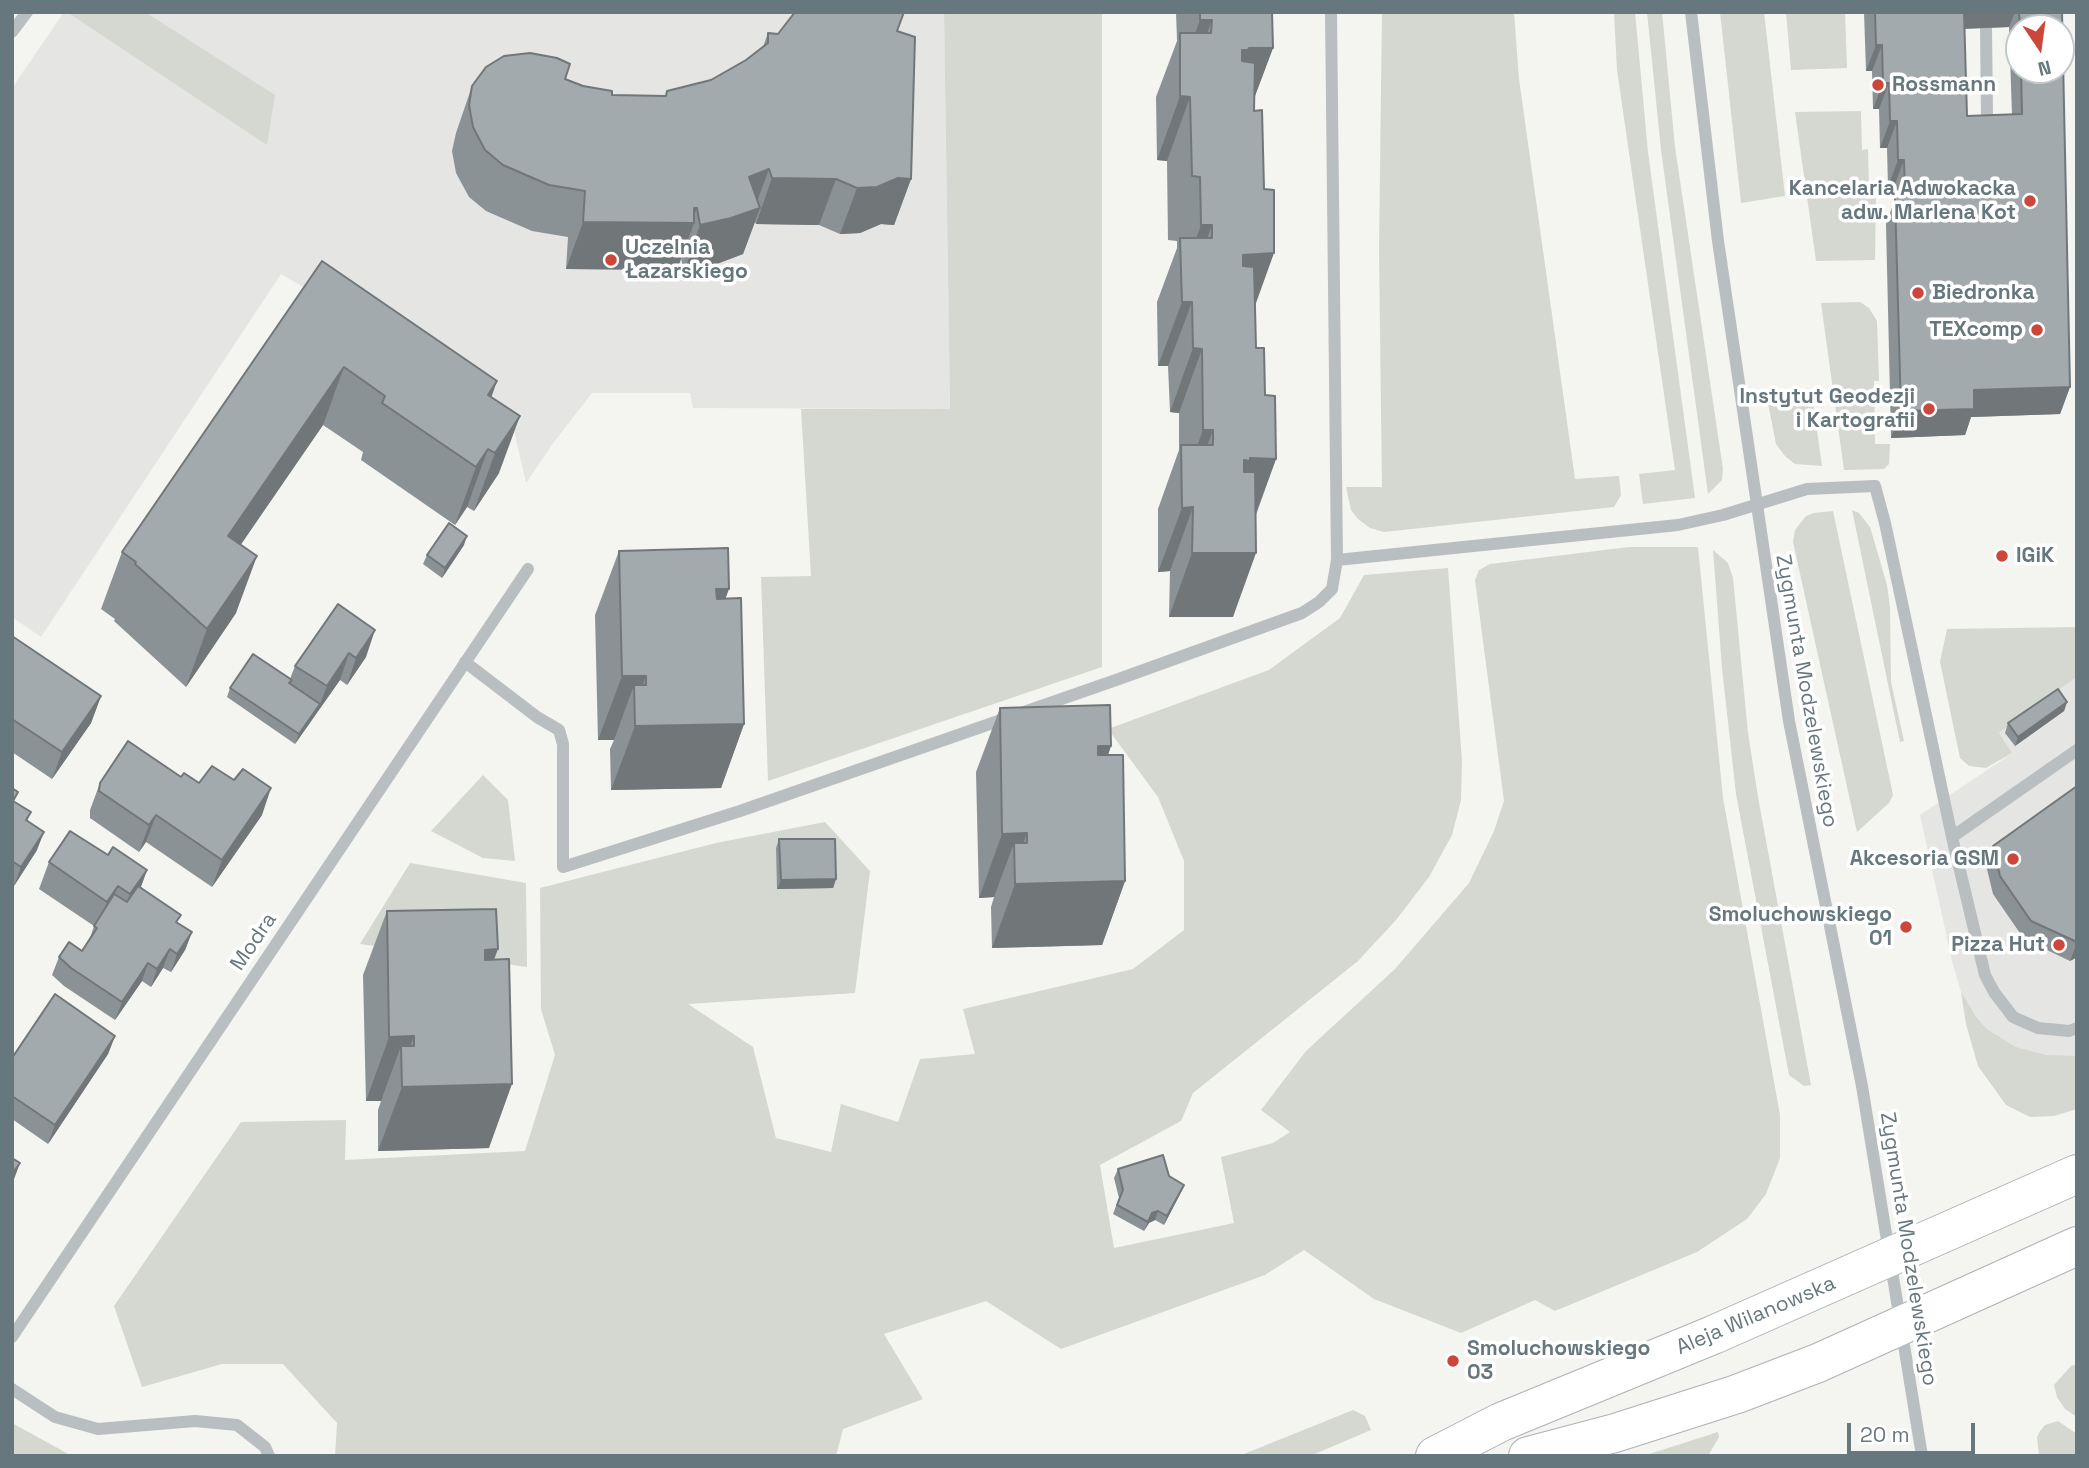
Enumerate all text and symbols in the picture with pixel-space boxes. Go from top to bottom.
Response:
north arrow [2005,14,2075,84]
text: N [2035,54,2053,82]
place label: Rossmann [1892,72,1996,98]
marker: Rossmann [1870,77,1886,93]
place label: Kancelaria Adwokacka adw. Marlena Kot [1789,176,2016,226]
marker: Kancelaria Adwokacka adw. Marlena Kot [2022,193,2038,209]
place label: Uczelnia Łazarskiego [625,235,748,285]
marker: Uczelnia Łazarskiego [603,252,619,268]
place label: Biedronka [1932,280,2035,306]
marker: Biedronka [1910,285,1926,301]
place label: TEXcomp [1929,317,2023,343]
marker: TEXcomp [2029,322,2045,338]
place label: Instytut Geodezji i Kartografii [1739,384,1915,434]
marker: Instytut Geodezji i Kartografii [1921,401,1937,417]
place label: IGiK [2016,543,2054,569]
marker: IGiK [1994,548,2010,564]
street label: Zygmunta Modzelewskiego [1770,552,1842,830]
place label: Akcesoria GSM [1850,846,1999,872]
marker: Akcesoria GSM [2005,851,2021,867]
place label: Smoluchowskiego 01 [1709,902,1892,952]
street label: Modra [226,908,282,976]
marker: Smoluchowskiego 01 [1898,919,1914,935]
place label: Pizza Hut [1951,932,2045,958]
marker: Pizza Hut [2051,937,2067,953]
street label: Zygmunta Modzelewskiego [1874,1110,1942,1388]
street label: Aleja Wilanowska [1672,1271,1840,1361]
place label: Smoluchowskiego 03 [1467,1336,1650,1386]
marker: Smoluchowskiego 03 [1445,1353,1461,1369]
scale bar [1851,1408,1979,1452]
text: 20 m [1860,1421,1910,1448]

